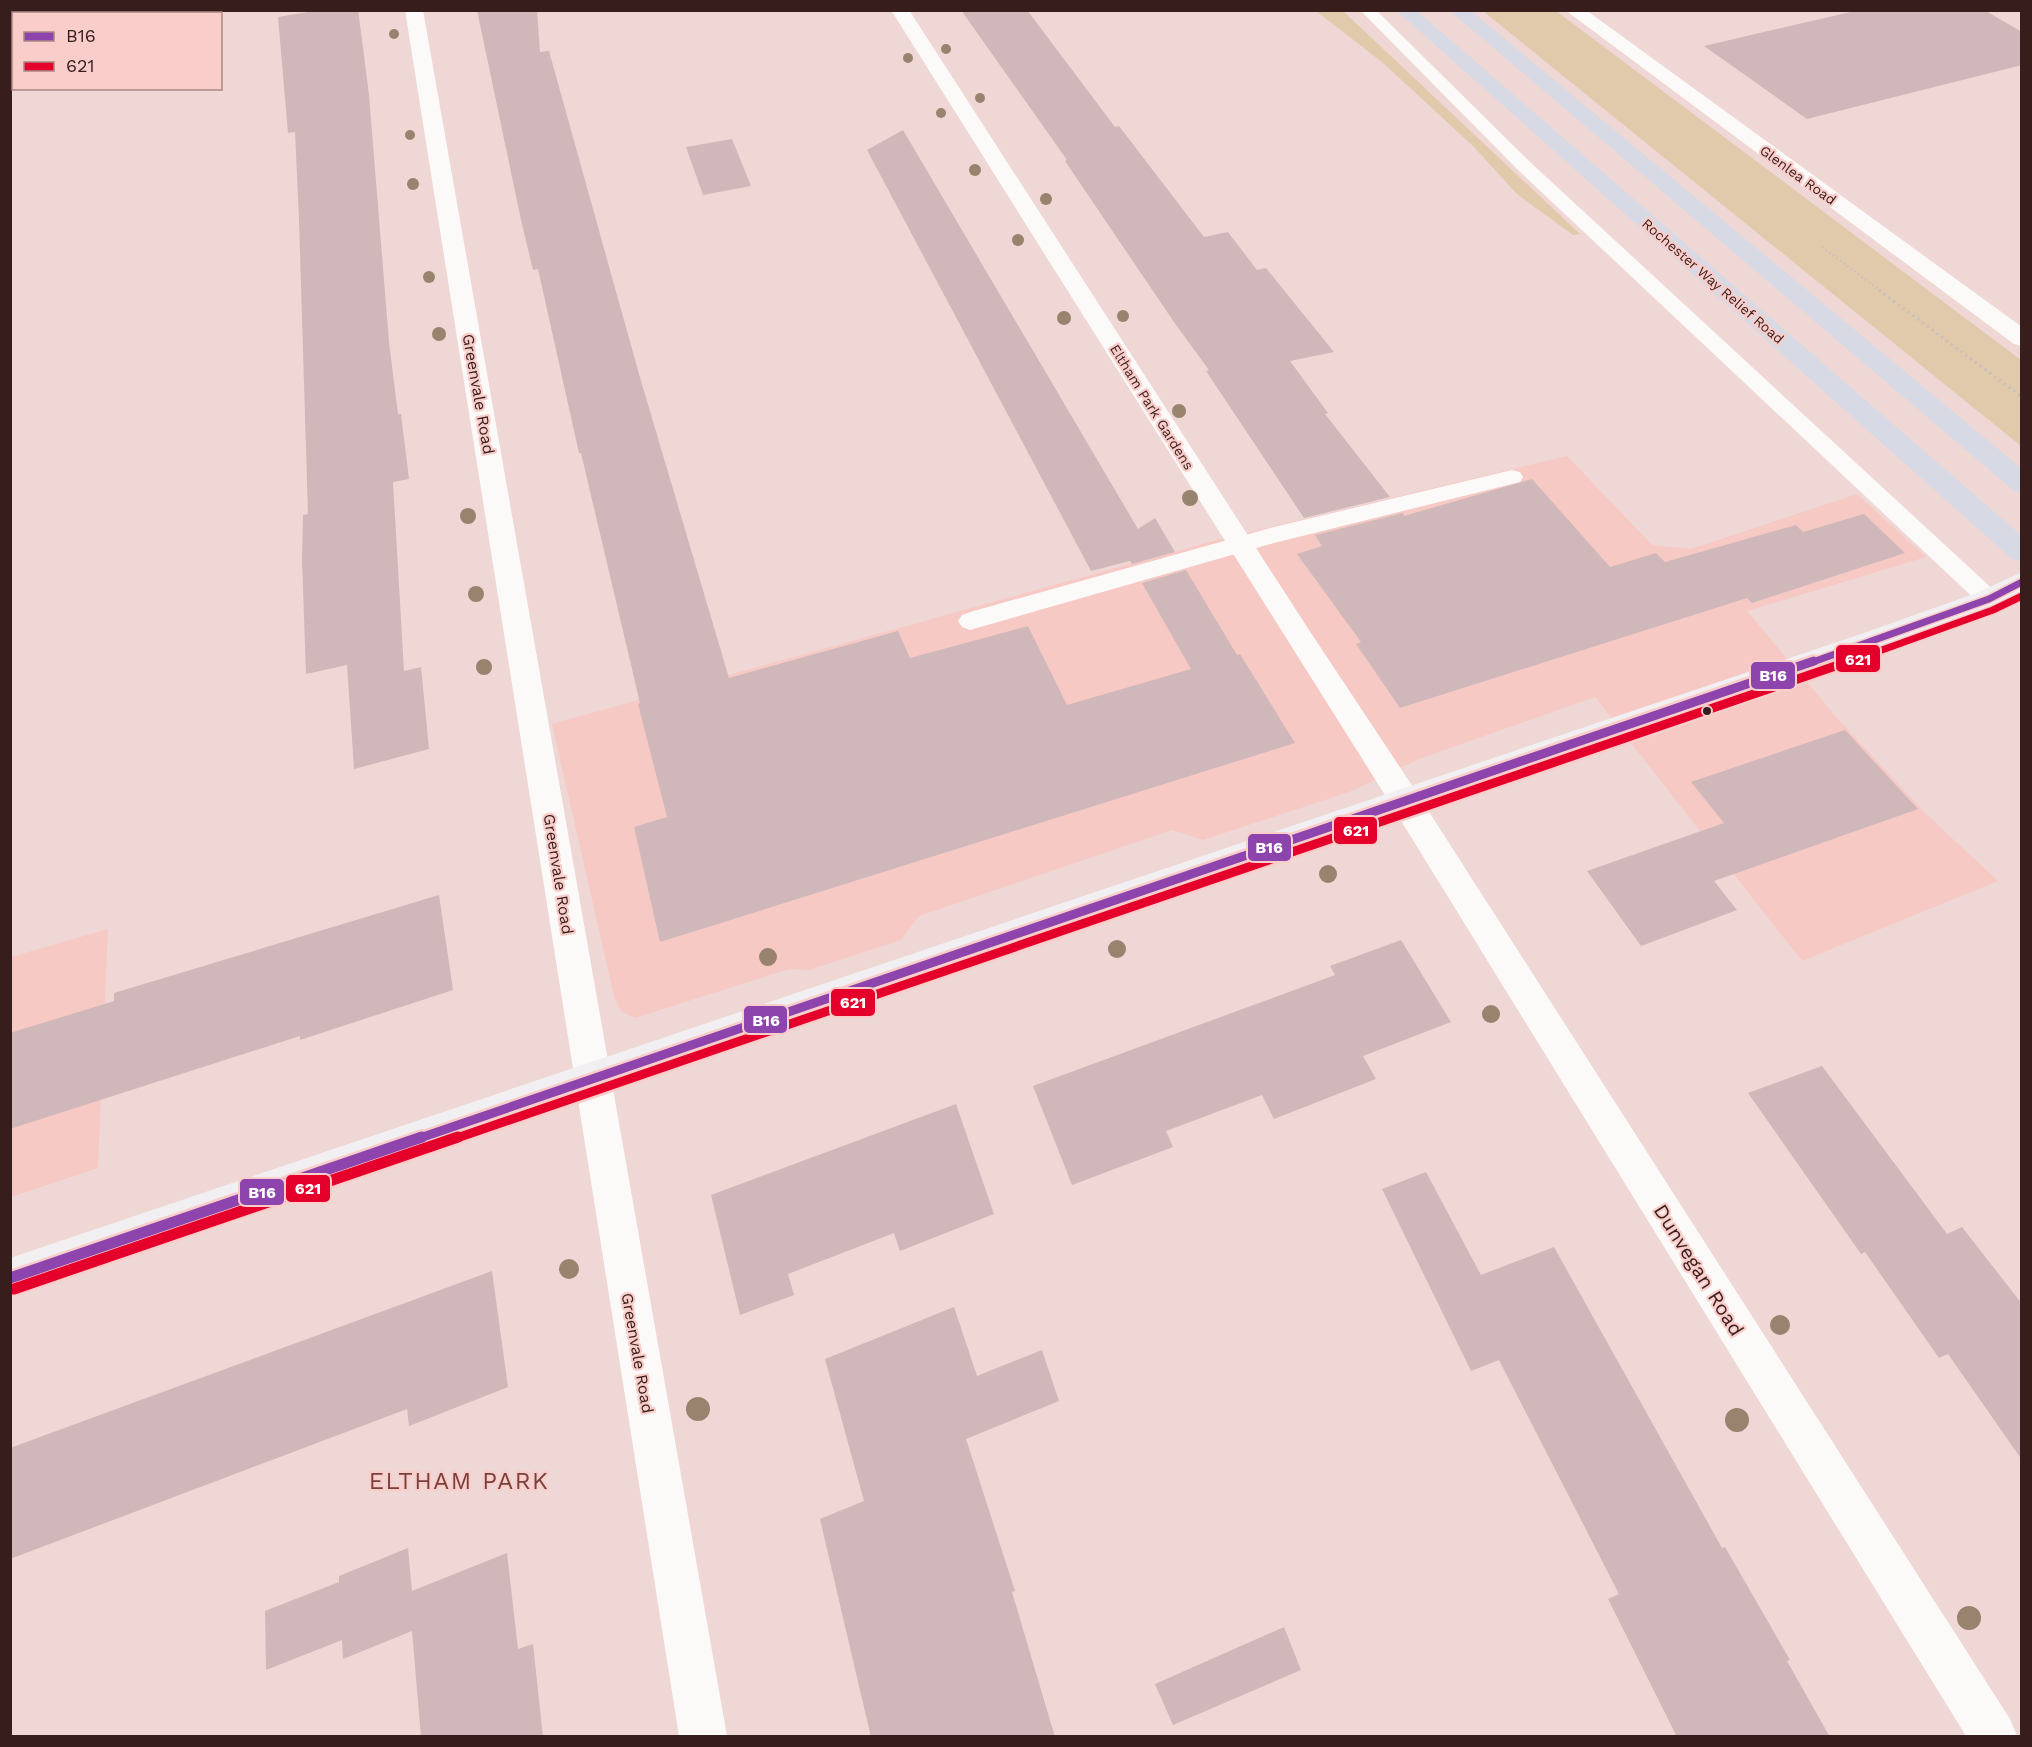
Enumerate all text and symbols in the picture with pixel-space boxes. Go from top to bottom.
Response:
legend [12,12,222,90]
text: B16 [66,25,96,46]
text: 621 [66,55,94,76]
street label: Glenlea Road [1757,142,1839,208]
street label: Rochester Way Relief Road [1639,215,1787,347]
street label: Greenvale Road [459,332,498,456]
street label: Eltham Park Gardens [1107,341,1197,473]
line badge: 621 [1835,644,1881,673]
text: 621 [1845,650,1871,669]
line badge: B16 [1750,661,1796,690]
text: B16 [1759,666,1787,685]
unlabelled marker [1701,705,1713,717]
street label: Greenvale Road [540,812,577,936]
line badge: 621 [1333,816,1378,845]
text: 621 [1343,821,1369,840]
line badge: B16 [1247,833,1292,862]
text: B16 [1255,838,1283,857]
line badge: 621 [830,988,876,1017]
text: 621 [840,993,866,1012]
line badge: B16 [743,1005,788,1034]
text: B16 [752,1011,780,1030]
line badge: 621 [285,1174,331,1203]
line badge: B16 [239,1178,285,1206]
text: 621 [295,1179,321,1198]
text: B16 [248,1183,276,1202]
street label: Dunvegan Road [1649,1200,1749,1340]
street label: Greenvale Road [618,1291,657,1415]
district label: ELTHAM PARK [369,1467,549,1495]

